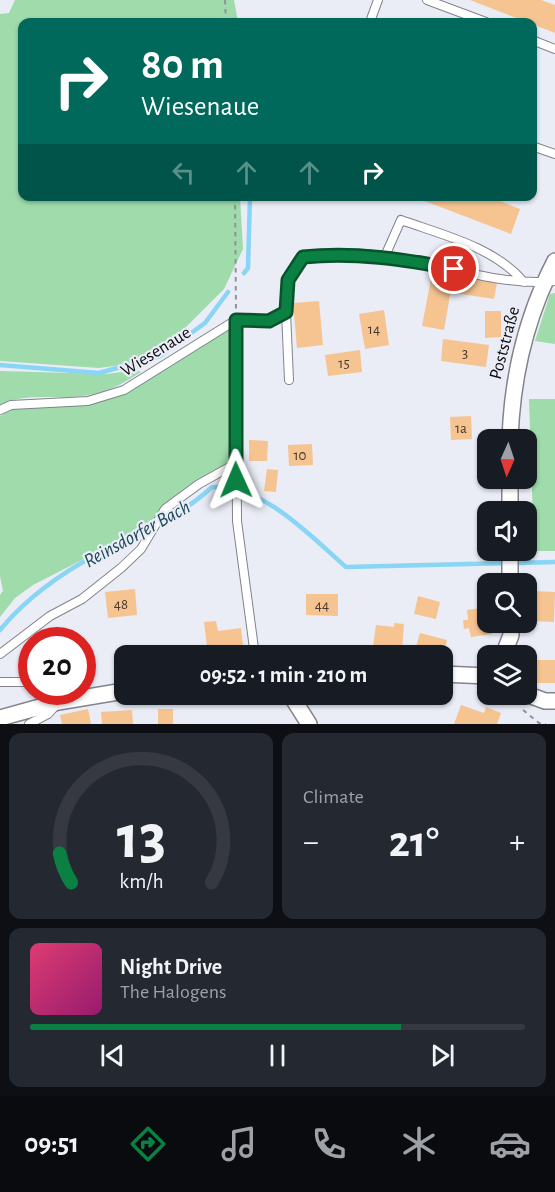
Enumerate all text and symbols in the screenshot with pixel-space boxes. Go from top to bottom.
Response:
icon: right [42,42,120,120]
text: 80 m [141,44,224,86]
text: Wiesenaue [141,93,259,120]
icon: left [167,156,200,189]
icon: ahead [230,156,263,189]
icon: ahead [293,156,326,189]
icon: right [356,156,389,189]
pin [428,243,479,294]
icon: arrive [437,252,470,285]
street label: Poststraße [487,305,523,381]
house number: 14 [368,322,380,337]
street label: Wiesenaue [118,324,194,380]
house number: 3 [462,346,468,361]
house number: 15 [338,356,350,371]
house number: 1a [455,421,467,436]
north arrow [477,429,537,489]
map controls [477,429,537,705]
position arrow [204,448,268,512]
house number: 10 [293,448,307,463]
water label: Reinsdorfer Bach [80,497,194,571]
button: sound [477,501,537,561]
button: search [477,573,537,633]
house number: 48 [114,597,128,612]
house number: 44 [315,598,329,613]
speed limit sign: 20 [18,627,96,705]
button: layers [477,645,537,705]
text: 09:52 · 1 min · 210 m [200,664,367,686]
text: Climate [303,787,364,807]
text: 13 [116,807,166,869]
text: 21° [389,820,439,865]
text: − [303,826,319,859]
text: + [509,826,525,859]
text: km/h [119,871,163,892]
text: Night Drive [120,956,222,978]
text: The Halogens [120,982,226,1002]
icon: previous [96,1039,129,1072]
icon: pause [261,1039,294,1072]
icon: next [426,1039,459,1072]
icon: directions [127,1123,169,1165]
icon: music [218,1123,260,1165]
icon: phone [308,1123,350,1165]
icon: climate [398,1123,440,1165]
icon: car [489,1123,531,1165]
text: 09:51 [24,1130,79,1157]

